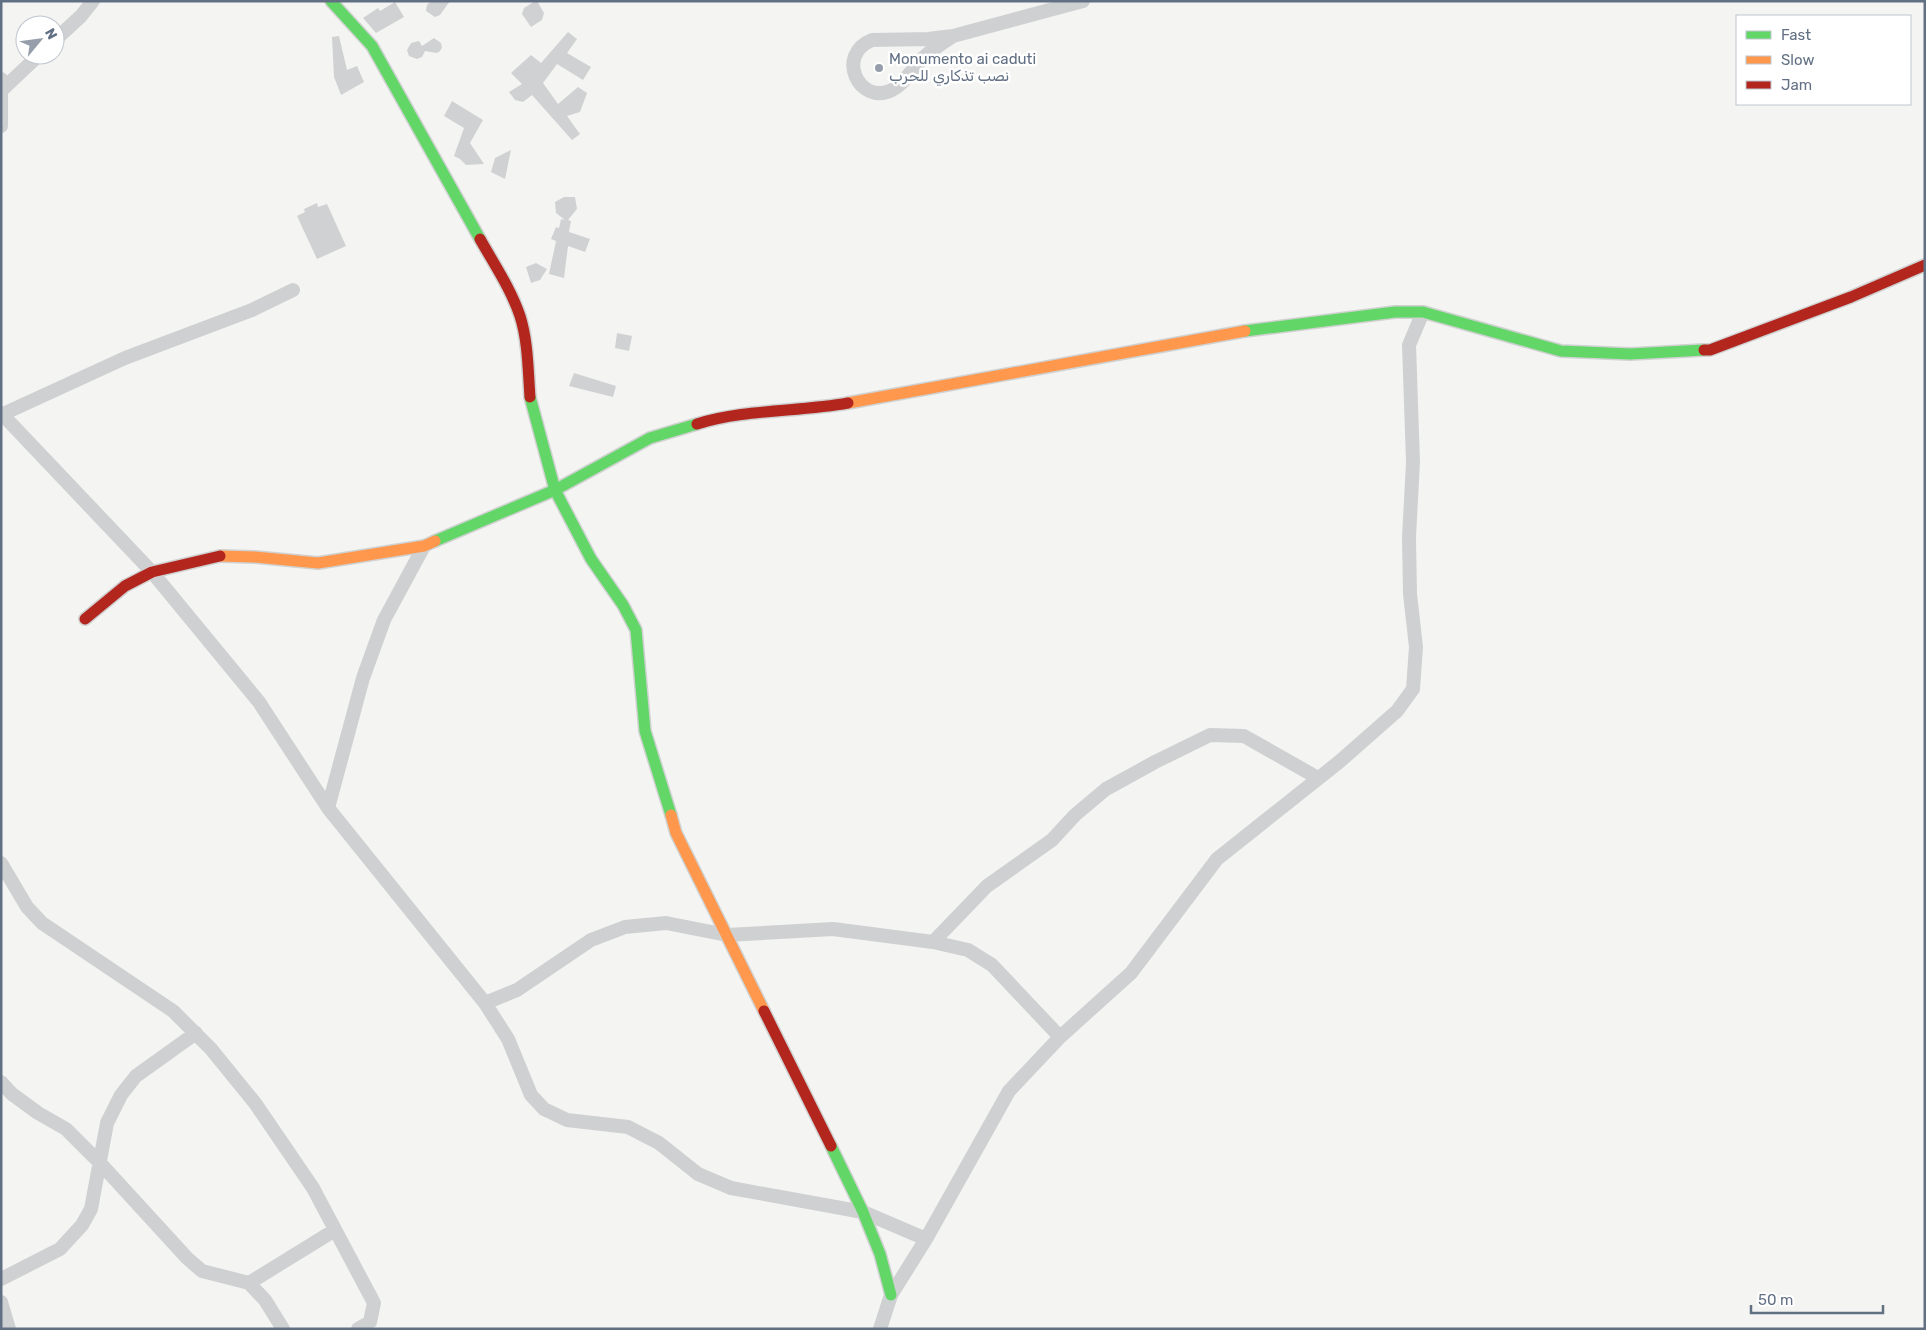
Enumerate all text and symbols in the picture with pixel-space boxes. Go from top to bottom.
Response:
north arrow [15,15,65,65]
legend [1736,15,1911,105]
text: N [41,25,61,42]
text: Fast [1781,26,1811,44]
place label: Monumento ai caduti نصب تذكاري للحرب [889,50,1036,86]
text: Slow [1781,51,1814,69]
marker: Monumento ai caduti نصب تذكاري للحرب [873,62,885,74]
text: Jam [1781,76,1812,94]
scale bar [1751,1282,1884,1314]
text: 50 m [1758,1291,1793,1309]

